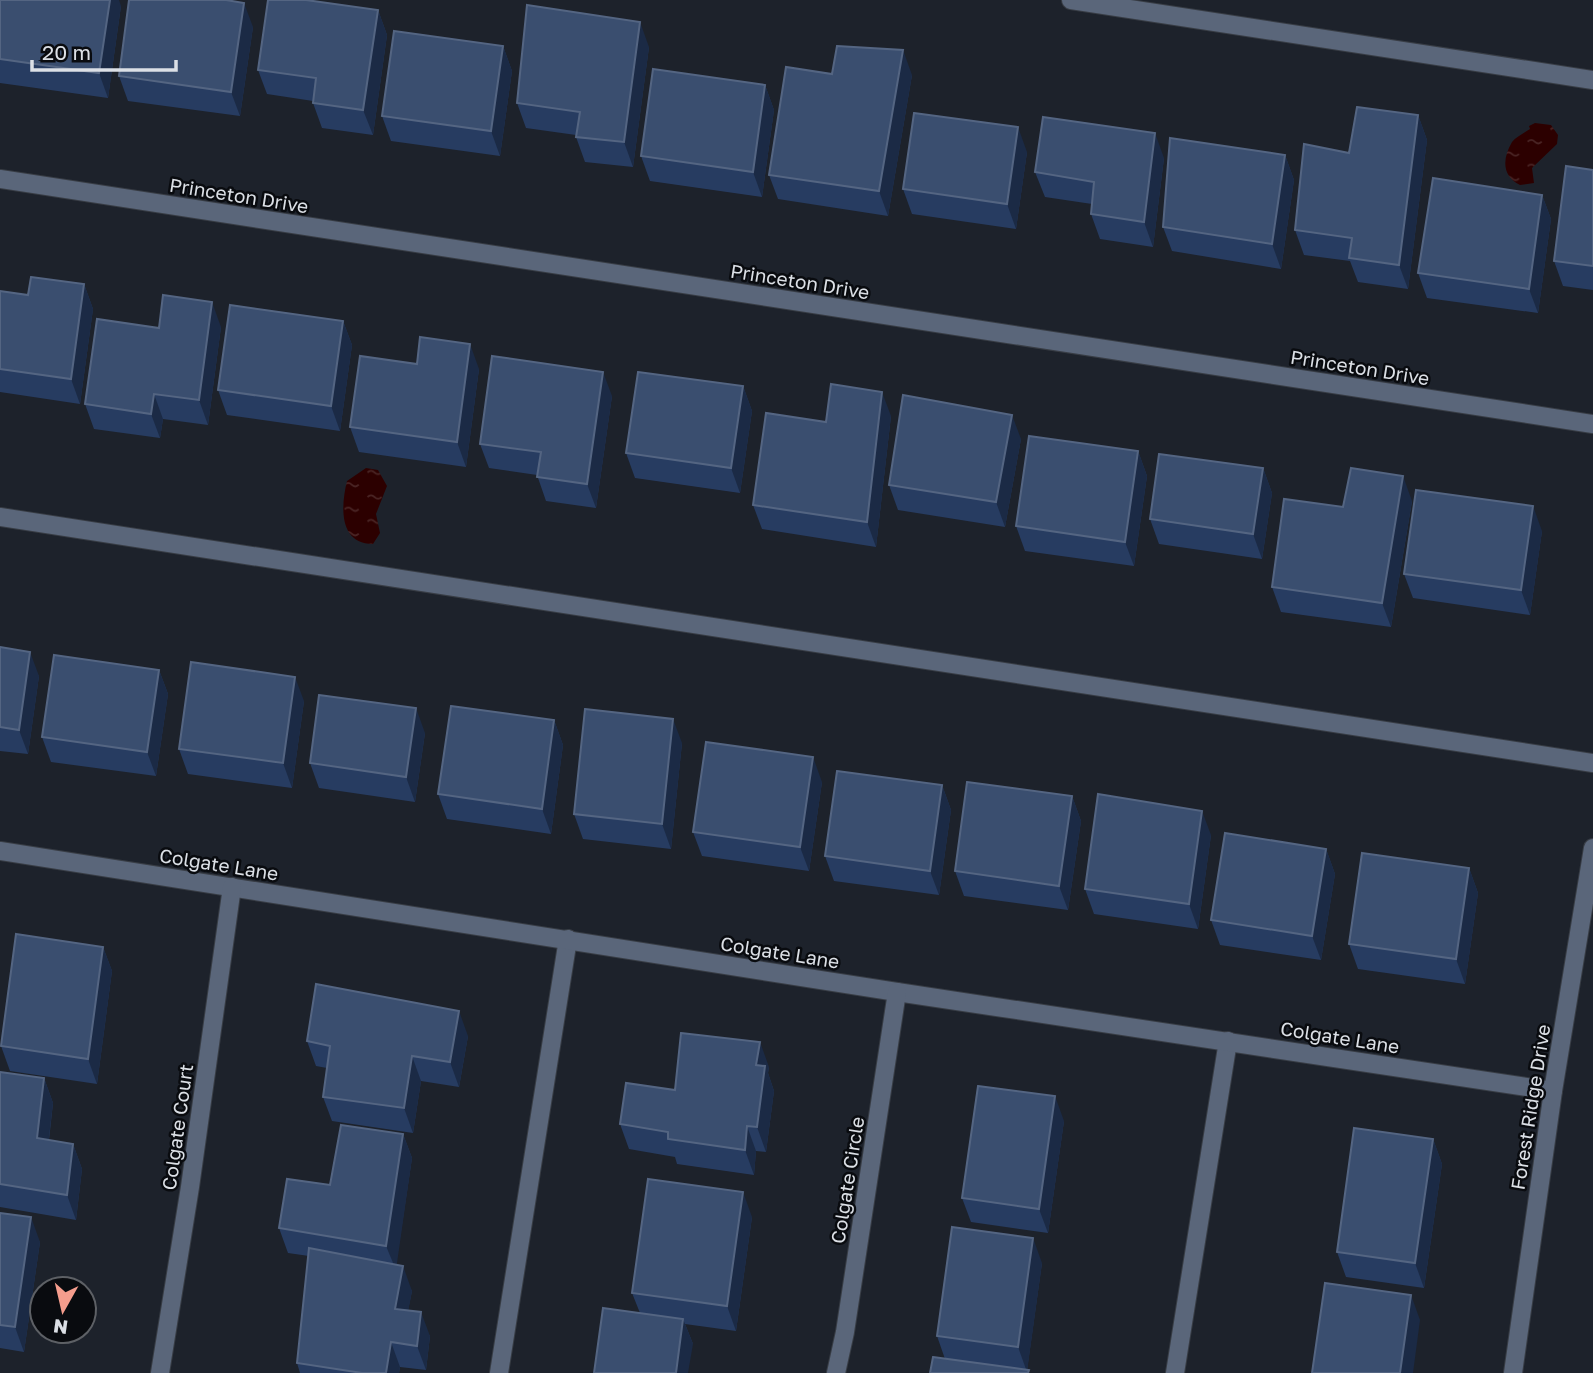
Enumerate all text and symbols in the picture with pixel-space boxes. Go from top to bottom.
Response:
scale bar [32,28,175,72]
text: 20 m [42,39,91,65]
street label: Princeton Drive [168,173,310,217]
street label: Princeton Drive [729,259,871,303]
street label: Princeton Drive [1289,345,1431,389]
street label: Colgate Lane [158,843,280,885]
street label: Colgate Lane [719,931,841,973]
street label: Colgate Lane [1279,1016,1401,1058]
street label: Forest Ridge Drive [1506,1023,1554,1191]
street label: Colgate Court [157,1063,197,1191]
street label: Colgate Circle [826,1115,868,1245]
north arrow [28,1275,98,1345]
text: N [52,1315,69,1340]

